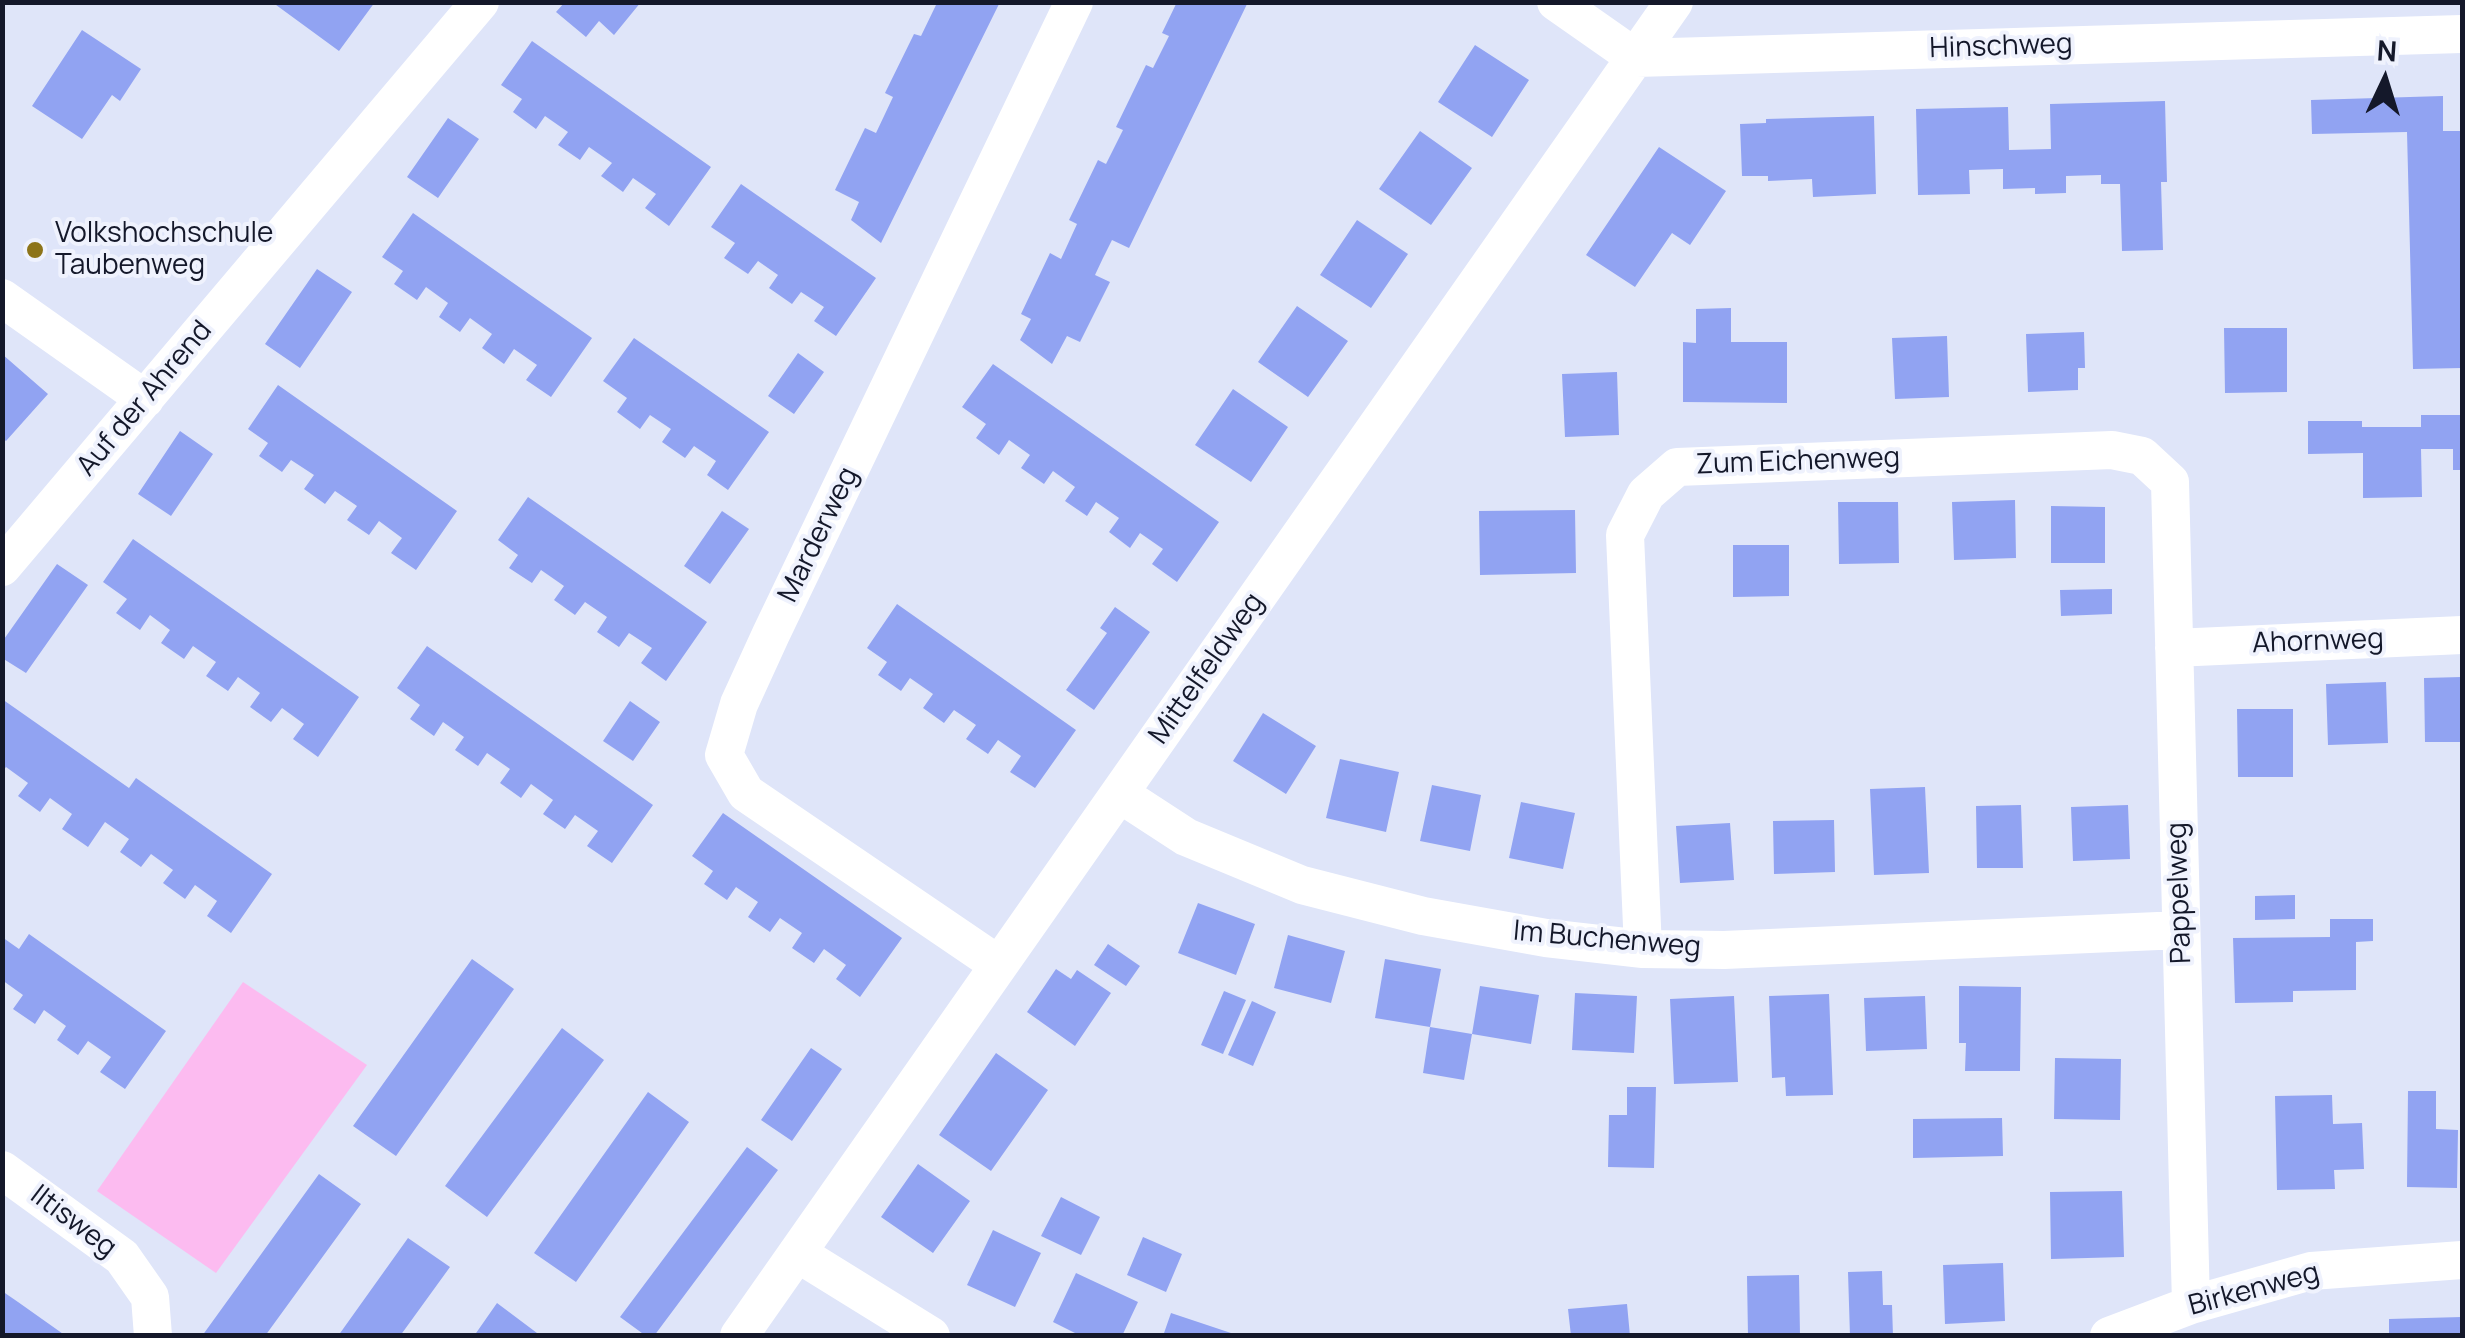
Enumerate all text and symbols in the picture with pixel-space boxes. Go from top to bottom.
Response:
street label: Hinschweg [1929,28,2073,66]
north arrow [2335,30,2435,130]
text: N [2376,30,2398,70]
place label: Volkshochschule Taubenweg [55,217,273,283]
marker: Volkshochschule Taubenweg [24,239,46,261]
street label: Auf der Ahrend [70,315,220,483]
street label: Zum Eichenweg [1695,442,1901,482]
street label: Marderweg [772,462,866,608]
street label: Mittelfeldweg [1143,587,1271,751]
street label: Ahornweg [2252,623,2384,661]
street label: Pappelweg [2161,822,2199,964]
street label: Im Buchenweg [1512,915,1702,965]
street label: Iltisweg [23,1179,123,1265]
street label: Birkenweg [2185,1256,2323,1324]

